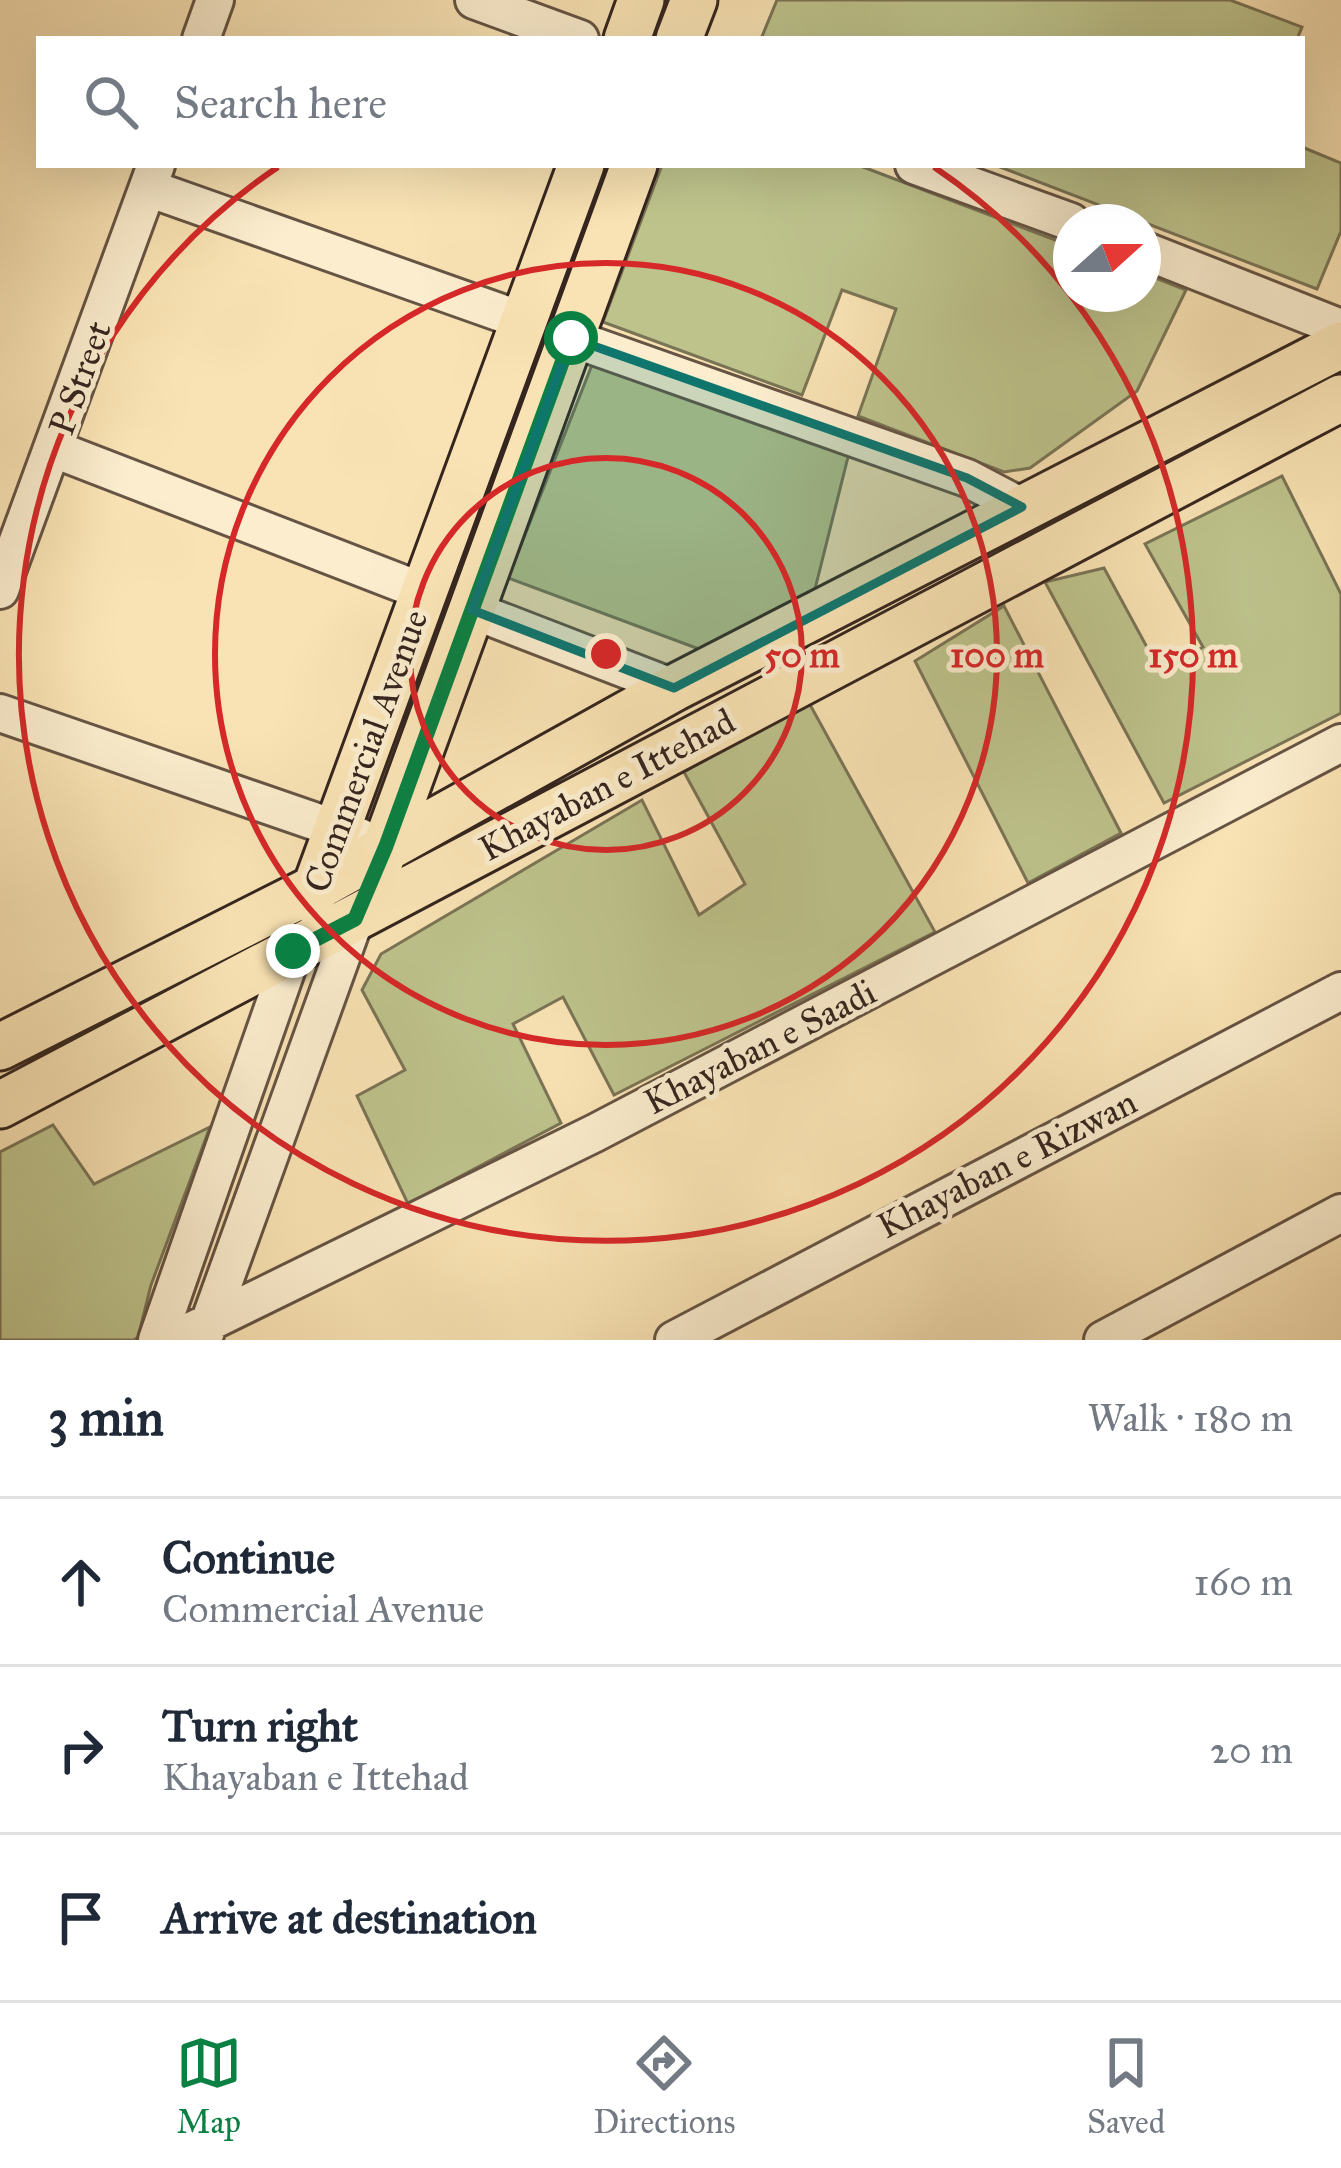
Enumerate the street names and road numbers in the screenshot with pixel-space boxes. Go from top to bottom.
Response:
street label: P Street [39,315,121,441]
street label: Commercial Avenue [294,604,438,898]
street label: Khayaban e Ittehad [472,699,742,871]
street label: Khayaban e Saadi [637,970,883,1124]
street label: Khayaban e Rizwan [870,1080,1144,1248]

